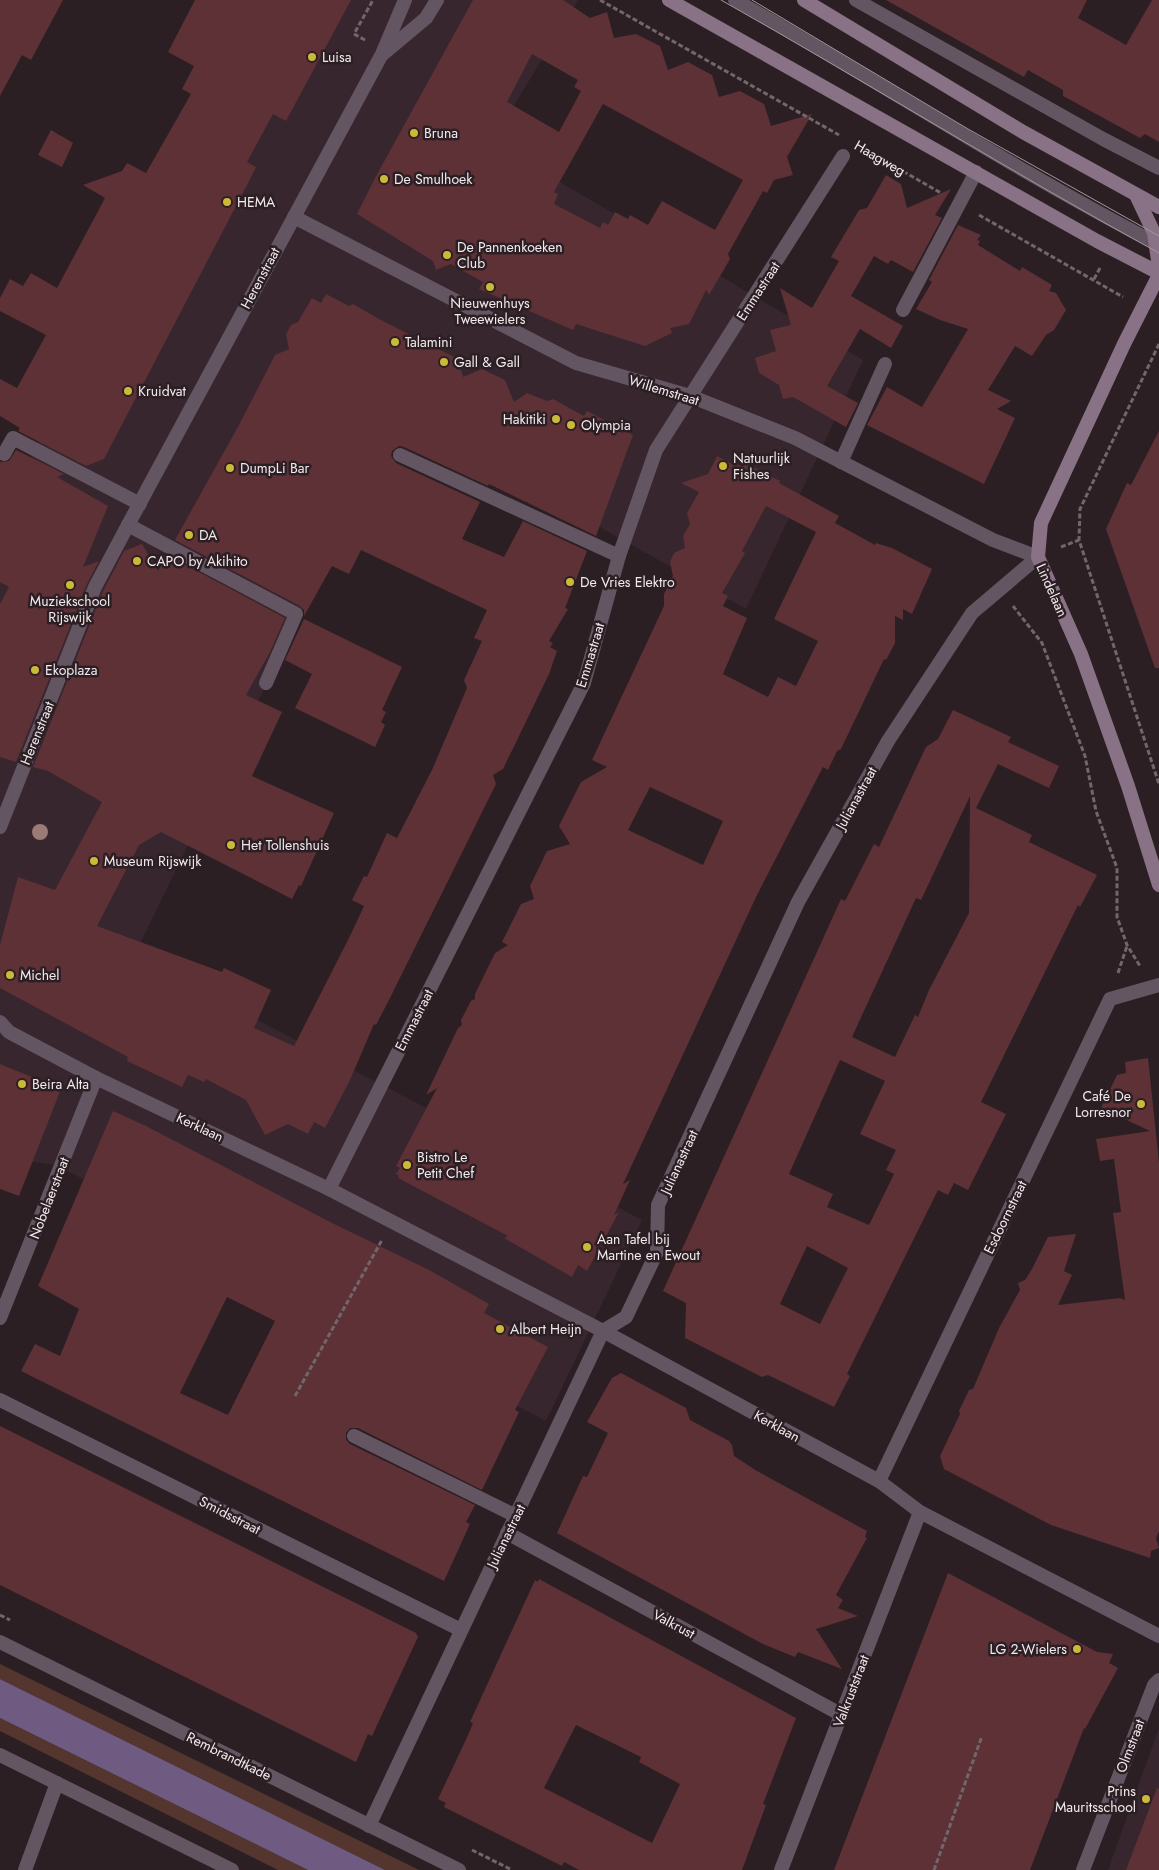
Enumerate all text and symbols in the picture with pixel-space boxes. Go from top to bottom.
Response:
place label: Luisa [322,47,351,67]
marker: Luisa [306,51,318,63]
place label: Bruna [424,123,458,143]
marker: Bruna [408,127,420,139]
street label: Haagweg [851,135,909,181]
place label: De Smulhoek [394,169,473,189]
marker: De Smulhoek [378,173,390,185]
place label: HEMA [237,192,276,212]
marker: HEMA [221,196,233,208]
place label: De Pannenkoeken Club [457,237,563,273]
street label: Herenstraat [235,243,285,312]
marker: De Pannenkoeken Club [441,249,453,261]
street label: Emmastraat [731,257,785,325]
marker: Nieuwenhuys Tweewielers [484,281,496,293]
place label: Nieuwenhuys Tweewielers [450,293,530,329]
place label: Talamini [405,332,452,352]
marker: Talamini [389,336,401,348]
place label: Gall & Gall [454,352,520,372]
marker: Gall & Gall [438,356,450,368]
street label: Willemstraat [626,370,702,410]
place label: Kruidvat [138,381,187,401]
marker: Kruidvat [122,385,134,397]
place label: Hakitiki [503,409,546,429]
marker: Hakitiki [550,413,562,425]
place label: Olympia [581,415,631,435]
marker: Olympia [565,419,577,431]
place label: Natuurlijk Fishes [733,448,791,484]
place label: DumpLi Bar [240,458,309,478]
marker: Natuurlijk Fishes [717,460,729,472]
marker: DumpLi Bar [224,462,236,474]
place label: DA [199,525,218,545]
marker: DA [183,529,195,541]
place label: CAPO by Akihito [147,551,248,571]
marker: CAPO by Akihito [131,555,143,567]
street label: Lindelaan [1031,560,1073,620]
place label: De Vries Elektro [580,572,675,592]
marker: De Vries Elektro [564,576,576,588]
marker: Muziekschool Rijswijk [64,579,76,591]
place label: Muziekschool Rijswijk [30,591,110,627]
street label: Emmastraat [571,619,610,690]
place label: Ekoplaza [45,660,97,680]
marker: Ekoplaza [29,664,41,676]
street label: Herenstraat [15,698,59,768]
street label: Julianastraat [830,762,882,835]
place label: Het Tollenshuis [241,835,330,855]
marker: Het Tollenshuis [225,839,237,851]
place label: Museum Rijswijk [104,851,202,871]
marker: Museum Rijswijk [88,855,100,867]
place label: Michel [20,965,59,985]
marker: Michel [4,969,16,981]
street label: Emmastraat [390,985,438,1054]
place label: Beira Alta [32,1074,89,1094]
marker: Beira Alta [16,1078,28,1090]
place label: Café De Lorresnor [1075,1086,1131,1122]
marker: Café De Lorresnor [1135,1098,1147,1110]
street label: Kerklaan [173,1107,227,1147]
street label: Julianastraat [655,1126,703,1199]
place label: Bistro Le Petit Chef [417,1147,475,1183]
street label: Nobelaerstraat [24,1154,74,1242]
marker: Bistro Le Petit Chef [401,1159,413,1171]
street label: Esdoornstraat [979,1176,1032,1257]
place label: Aan Tafel bij Martine en Ewout [597,1229,700,1265]
marker: Aan Tafel bij Martine en Ewout [581,1241,593,1253]
place label: Albert Heijn [510,1319,582,1339]
marker: Albert Heijn [494,1323,506,1335]
street label: Kerklaan [750,1405,804,1447]
street label: Smidsstraat [196,1491,265,1539]
street label: Julianastraat [481,1500,530,1573]
street label: Valkrust [649,1605,699,1644]
place label: LG 2-Wielers [990,1639,1067,1659]
marker: LG 2-Wielers [1071,1643,1083,1655]
street label: Valkruststraat [828,1651,874,1730]
street label: Olmstraat [1111,1716,1150,1776]
street label: Rembrandtkade [183,1727,275,1785]
place label: Prins Mauritsschool [1055,1781,1136,1817]
marker: Prins Mauritsschool [1140,1793,1152,1805]

